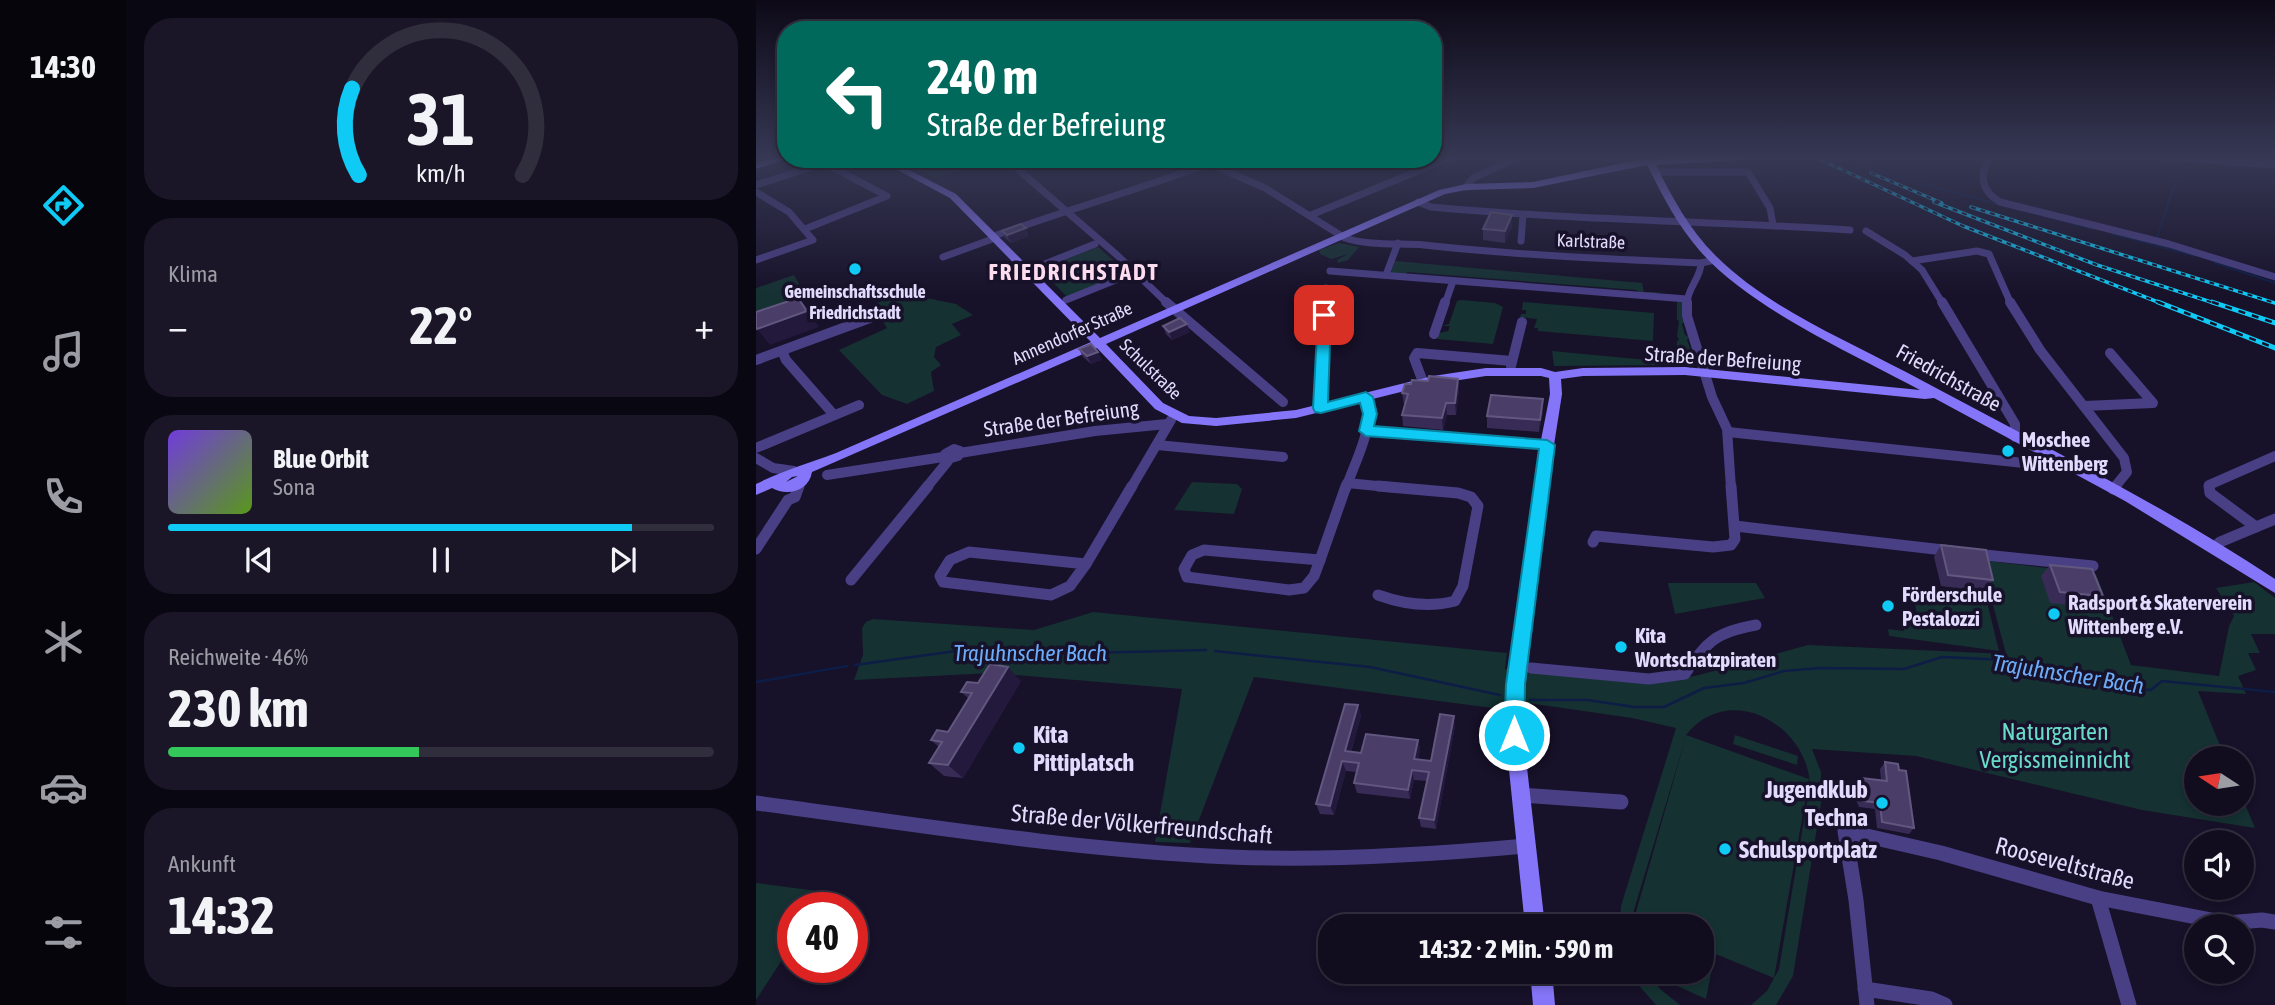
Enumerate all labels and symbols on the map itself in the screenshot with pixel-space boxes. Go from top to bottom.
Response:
street label: Karlstraße [1556,229,1626,253]
district label: FRIEDRICHSTADT [988,259,1160,285]
marker: Gemeinschaftsschule Friedrichstadt [847,261,863,277]
place label: Gemeinschaftsschule Friedrichstadt [784,281,926,323]
pin [1294,285,1354,345]
street label: Annendorfer Straße [1009,297,1135,369]
street label: Schulstraße [1116,334,1186,404]
street label: Friedrichstraße [1893,338,2005,416]
street label: Straße der Befreiung [1644,341,1802,375]
street label: Straße der Befreiung [982,395,1140,441]
place label: Moschee Wittenberg [2021,427,2109,475]
marker: Moschee Wittenberg [2000,443,2016,459]
place label: Förderschule Pestalozzi [1902,582,2002,630]
place label: Radsport & Skaterverein Wittenberg e.V. [2067,590,2252,638]
marker: Förderschule Pestalozzi [1880,598,1896,614]
marker: Radsport & Skaterverein Wittenberg e.V. [2046,606,2062,622]
place label: Kita Wortschatzpiraten [1634,623,1776,671]
marker: Kita Wortschatzpiraten [1613,639,1629,655]
water label: Trajuhnscher Bach [953,640,1107,666]
water label: Trajuhnscher Bach [1990,649,2146,699]
position arrow [1477,698,1551,772]
park label: Naturgarten Vergissmeinnicht [1979,718,2131,773]
place label: Kita Pittiplatsch [1033,721,1134,776]
marker: Kita Pittiplatsch [1011,740,1027,756]
north arrow [2184,746,2254,816]
place label: Jugendklub Techna [1764,776,1868,831]
marker: Jugendklub Techna [1874,795,1890,811]
street label: Straße der Völkerfreundschaft [1010,799,1274,849]
street label: Rooseveltstraße [1993,831,2137,895]
place label: Schulsportplatz [1739,836,1877,863]
marker: Schulsportplatz [1717,841,1733,857]
speed limit sign: 40 [777,892,868,983]

